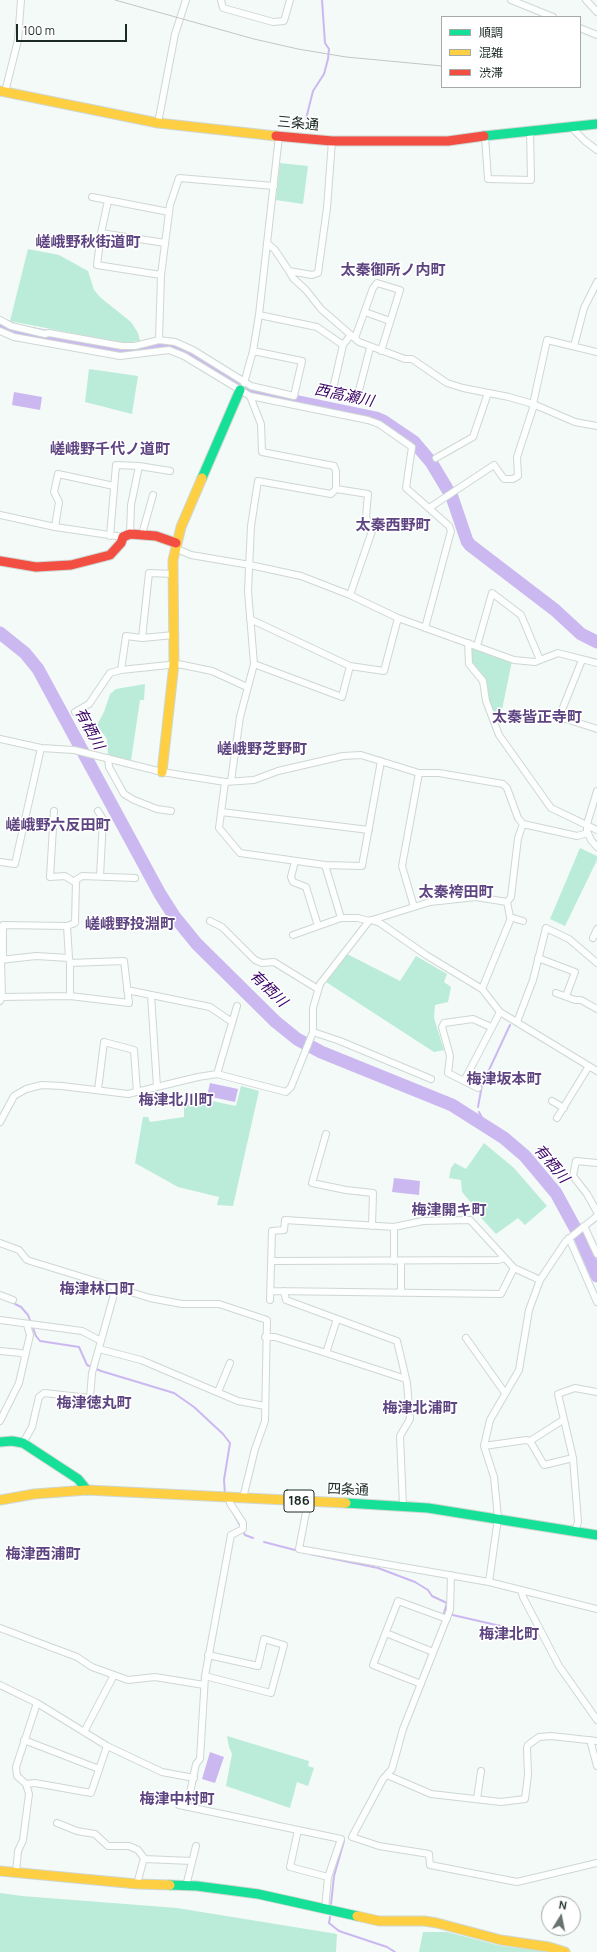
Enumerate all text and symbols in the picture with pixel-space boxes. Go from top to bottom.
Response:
scale bar [18,16,129,42]
legend [441,16,581,88]
text: 100 m [23,22,55,39]
text: 順調 [479,24,503,41]
text: 混雑 [479,44,503,61]
text: 渋滞 [479,64,503,81]
street label: 三条通 [276,114,320,134]
district label: 嵯峨野秋街道町 [36,234,140,252]
district label: 太秦御所ノ内町 [341,262,445,280]
water label: 西高瀬川 [313,381,375,411]
district label: 嵯峨野千代ノ道町 [50,441,170,459]
district label: 太秦西野町 [356,517,430,535]
water label: 有栖川 [70,705,108,753]
district label: 太秦皆正寺町 [492,709,582,727]
district label: 嵯峨野芝野町 [217,741,307,759]
district label: 嵯峨野六反田町 [6,817,110,835]
district label: 太秦袴田町 [419,884,493,902]
district label: 嵯峨野投淵町 [85,916,175,934]
water label: 有栖川 [246,967,290,1011]
district label: 梅津坂本町 [467,1071,541,1089]
district label: 梅津北川町 [139,1092,213,1110]
water label: 有栖川 [530,1141,572,1187]
district label: 梅津開キ町 [412,1202,486,1220]
district label: 梅津林口町 [60,1281,134,1299]
district label: 梅津徳丸町 [57,1395,131,1413]
district label: 梅津北浦町 [383,1400,457,1418]
street label: 四条通 [327,1481,369,1499]
road number: 186 [284,1490,314,1512]
district label: 梅津西浦町 [6,1546,80,1564]
district label: 梅津北町 [479,1626,539,1644]
district label: 梅津中村町 [140,1791,214,1809]
north arrow [541,1896,581,1936]
text: N [558,1897,568,1913]

